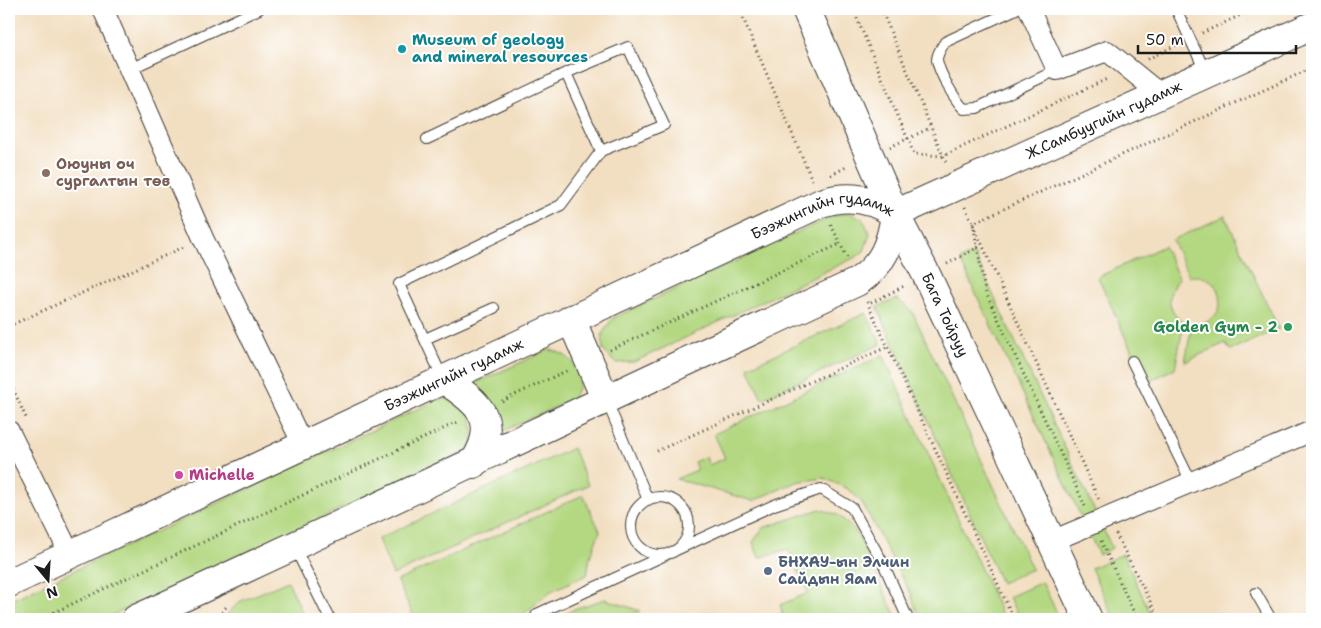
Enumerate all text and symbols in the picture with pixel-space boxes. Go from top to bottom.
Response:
scale bar [1138,22,1296,54]
place label: Museum of geology and mineral resources [412,30,588,67]
text: 50 m [1146,30,1184,50]
marker: Museum of geology and mineral resources [396,43,408,55]
street label: Ж.Самбуугийн гудамж [1023,76,1186,164]
place label: Оюуны оч сургалтын төв [56,154,170,191]
marker: Оюуны оч сургалтын төв [40,167,52,179]
street label: Бээжингийн гудамж [748,188,899,244]
street label: Бага Тойруу [917,269,974,360]
place label: Golden Gym - 2 [1153,317,1278,337]
marker: Golden Gym - 2 [1282,321,1294,333]
street label: Бээжингийн гудамж [381,333,527,416]
place label: Michelle [189,465,255,485]
marker: Michelle [173,469,185,481]
place label: БНХАУ-ын Элчин Сайдын Яам [778,552,909,589]
north arrow [22,556,72,606]
marker: БНХАУ-ын Элчин Сайдын Яам [762,565,774,577]
text: N [44,582,60,603]

